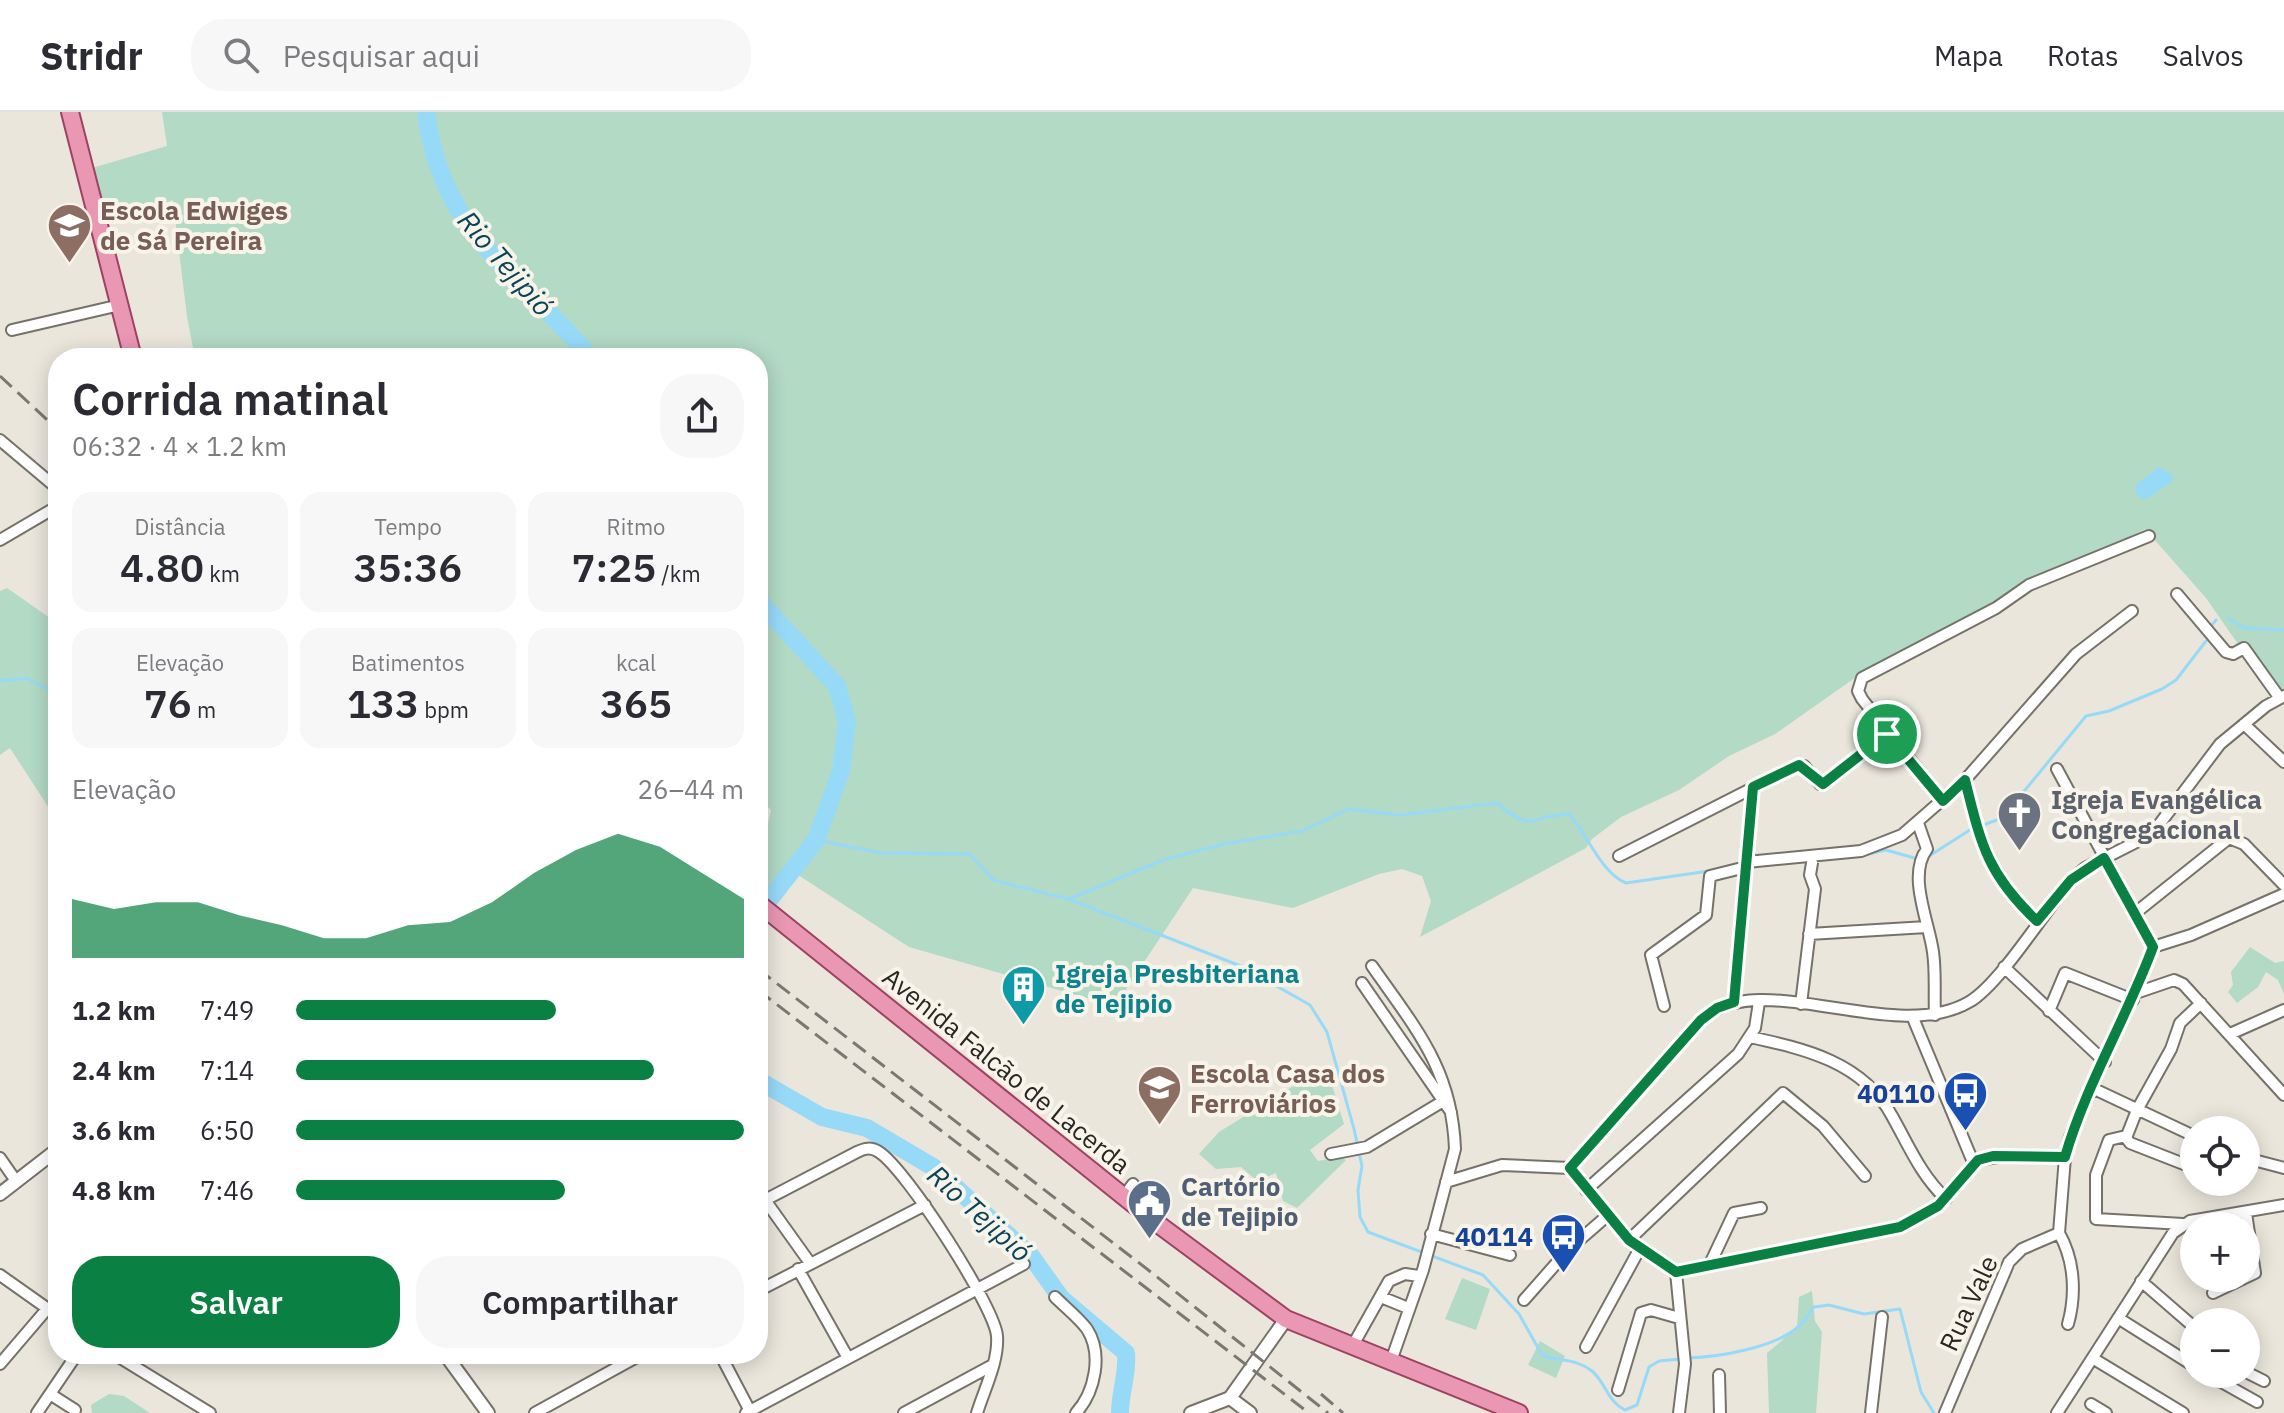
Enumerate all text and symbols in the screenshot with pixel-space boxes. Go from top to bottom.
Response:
search box [191,19,751,91]
text: Stridr [40,31,143,80]
icon: search [219,33,263,77]
text: Pesquisar aqui [283,36,480,75]
text: Mapa [1934,37,2003,74]
text: Rotas [2047,37,2119,74]
text: Salvos [2163,37,2244,74]
place label: Escola Edwiges de Sá Pereira [100,193,288,257]
school or university icon: Escola Edwiges de Sá Pereira [45,201,93,264]
water label: Rio Tejipió [450,202,562,324]
text: Corrida matinal [72,370,389,427]
button: share [660,374,744,458]
text: 06:32 · 4 × 1.2 km [72,429,287,463]
text: Distância [134,512,226,541]
text: Tempo [374,512,442,541]
text: Ritmo [607,512,665,541]
text: 4.80 [120,541,204,593]
text: 35:36 [354,541,462,593]
text: 7:25 [571,541,656,593]
text: km [204,559,240,588]
text: /km [656,559,701,588]
text: Elevação [136,648,224,677]
text: Batimentos [351,648,465,677]
text: kcal [616,648,656,677]
text: 76 [144,677,192,729]
text: 133 [347,677,419,729]
text: 365 [600,677,672,729]
text: m [192,695,216,724]
text: bpm [419,695,469,724]
pin [1853,700,1921,768]
icon: arrive [1865,712,1909,756]
text: Elevação [72,772,176,806]
text: 26–44 m [637,772,744,806]
place label: Igreja Evangélica Congregacional [2051,782,2262,846]
church icon: Igreja Evangélica Congregacional [1996,790,2044,853]
place label: Igreja Presbiteriana de Tejipio [1055,956,1300,1020]
street label: Avenida Falcão de Lacerda [876,959,1138,1181]
building icon: Igreja Presbiteriana de Tejipio [1000,964,1048,1027]
text: 1.2 km [72,993,156,1027]
text: 7:49 [200,993,254,1027]
text: 2.4 km [72,1053,156,1087]
text: 7:14 [200,1053,254,1087]
place label: Escola Casa dos Ferroviários [1190,1056,1385,1120]
school or university icon: Escola Casa dos Ferroviários [1135,1064,1183,1127]
bus stop icon: 40110 [1942,1069,1990,1132]
place label: 40110 [1857,1076,1935,1110]
text: 3.6 km [72,1113,156,1147]
text: 6:50 [200,1113,254,1147]
map controls [2180,1116,2260,1388]
button: locate [2180,1116,2260,1196]
water label: Rio Tejipió [920,1156,1040,1270]
place label: Cartório de Tejipio [1181,1169,1298,1233]
text: 4.8 km [72,1173,156,1207]
text: 7:46 [200,1173,254,1207]
public building icon: Cartório de Tejipio [1126,1177,1174,1240]
bus stop icon: 40114 [1540,1212,1588,1275]
button: + [2180,1212,2260,1292]
place label: 40114 [1455,1219,1533,1253]
street label: Rua Vale [1931,1250,2005,1356]
button: Salvar [72,1256,400,1348]
button: Compartilhar [416,1256,744,1348]
button: − [2180,1308,2260,1388]

